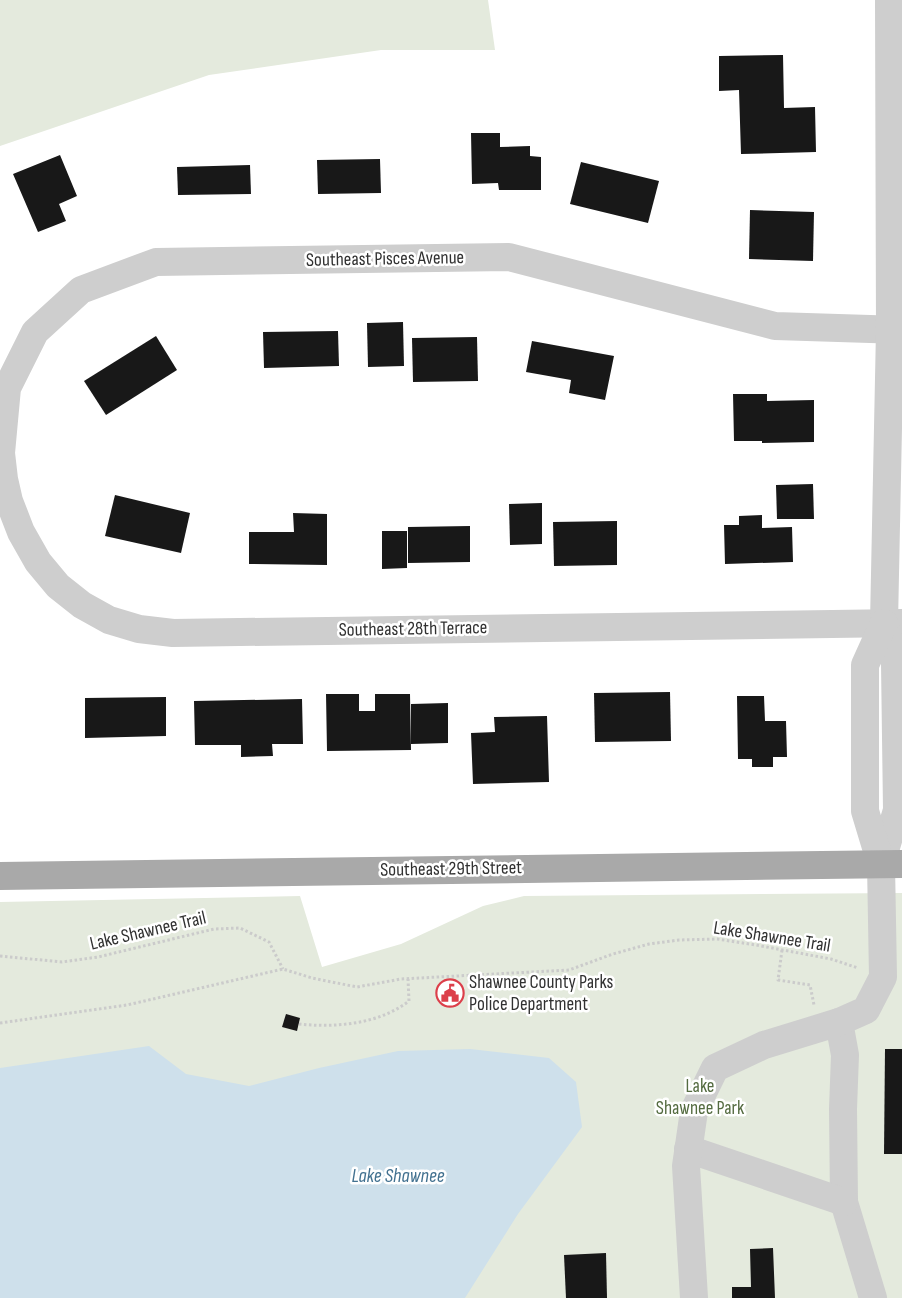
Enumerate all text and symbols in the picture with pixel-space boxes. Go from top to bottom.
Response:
street label: Southeast Pisces Avenue [306,246,464,272]
street label: Southeast 28th Terrace [338,616,488,642]
street label: Southeast 29th Street [380,856,522,882]
street label: Lake Shawnee Trail [88,906,208,956]
street label: Lake Shawnee Trail [712,916,832,958]
place label: Shawnee County Parks Police Department [469,971,613,1016]
public building icon: Shawnee County Parks Police Department [435,978,465,1008]
park label: Lake Shawnee Park [656,1075,745,1120]
water label: Lake Shawnee [351,1164,445,1188]

